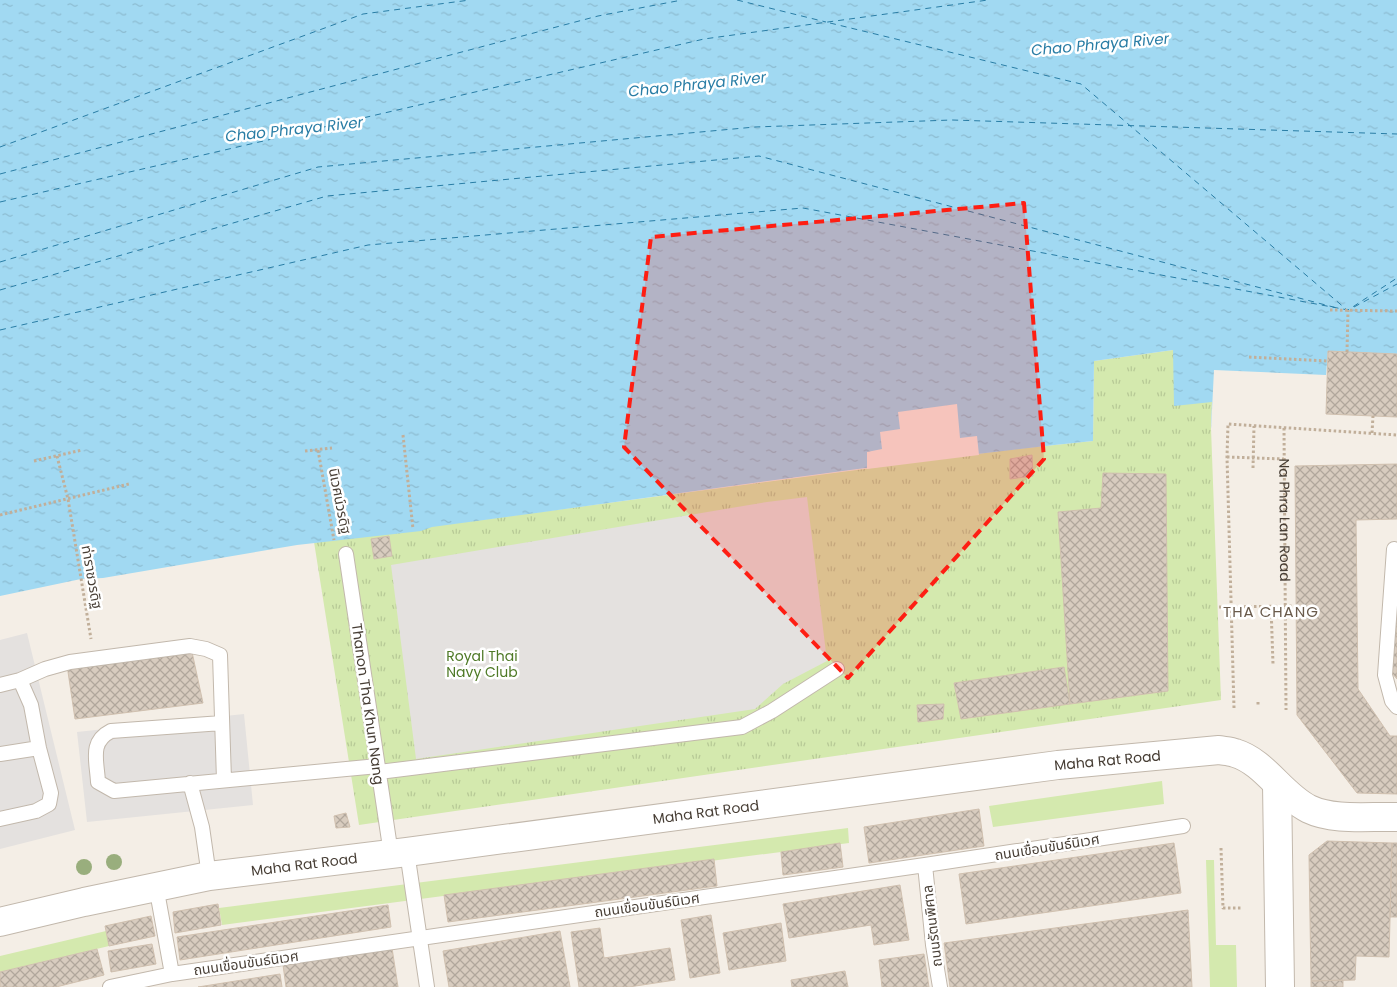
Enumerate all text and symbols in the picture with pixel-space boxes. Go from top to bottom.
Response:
water label: Chao Phraya River [1030,27,1170,60]
water label: Chao Phraya River [627,66,767,102]
water label: Chao Phraya River [224,111,364,147]
street label: Na Phra Lan Road [1274,458,1295,582]
street label: นิเวศน์วรดิฐ [324,466,356,536]
street label: ท่าราชวรดิฐ [77,544,108,611]
district label: THA CHANG [1223,601,1319,622]
street label: Thanon Tha Khun Nang [347,622,389,786]
park label: Royal Thai Navy Club [446,646,518,682]
street label: Maha Rat Road [1053,745,1162,775]
street label: Maha Rat Road [652,795,760,829]
street label: ถนนเขื่อนขันธ์นิเวศ [993,829,1101,865]
street label: Maha Rat Road [250,848,359,881]
street label: ถนนรัตนพิศาล [917,884,947,968]
street label: ถนนเขื่อนขันธ์นิเวศ [593,888,701,922]
street label: ถนนเขื่อนขันธ์นิเวศ [192,946,300,980]

